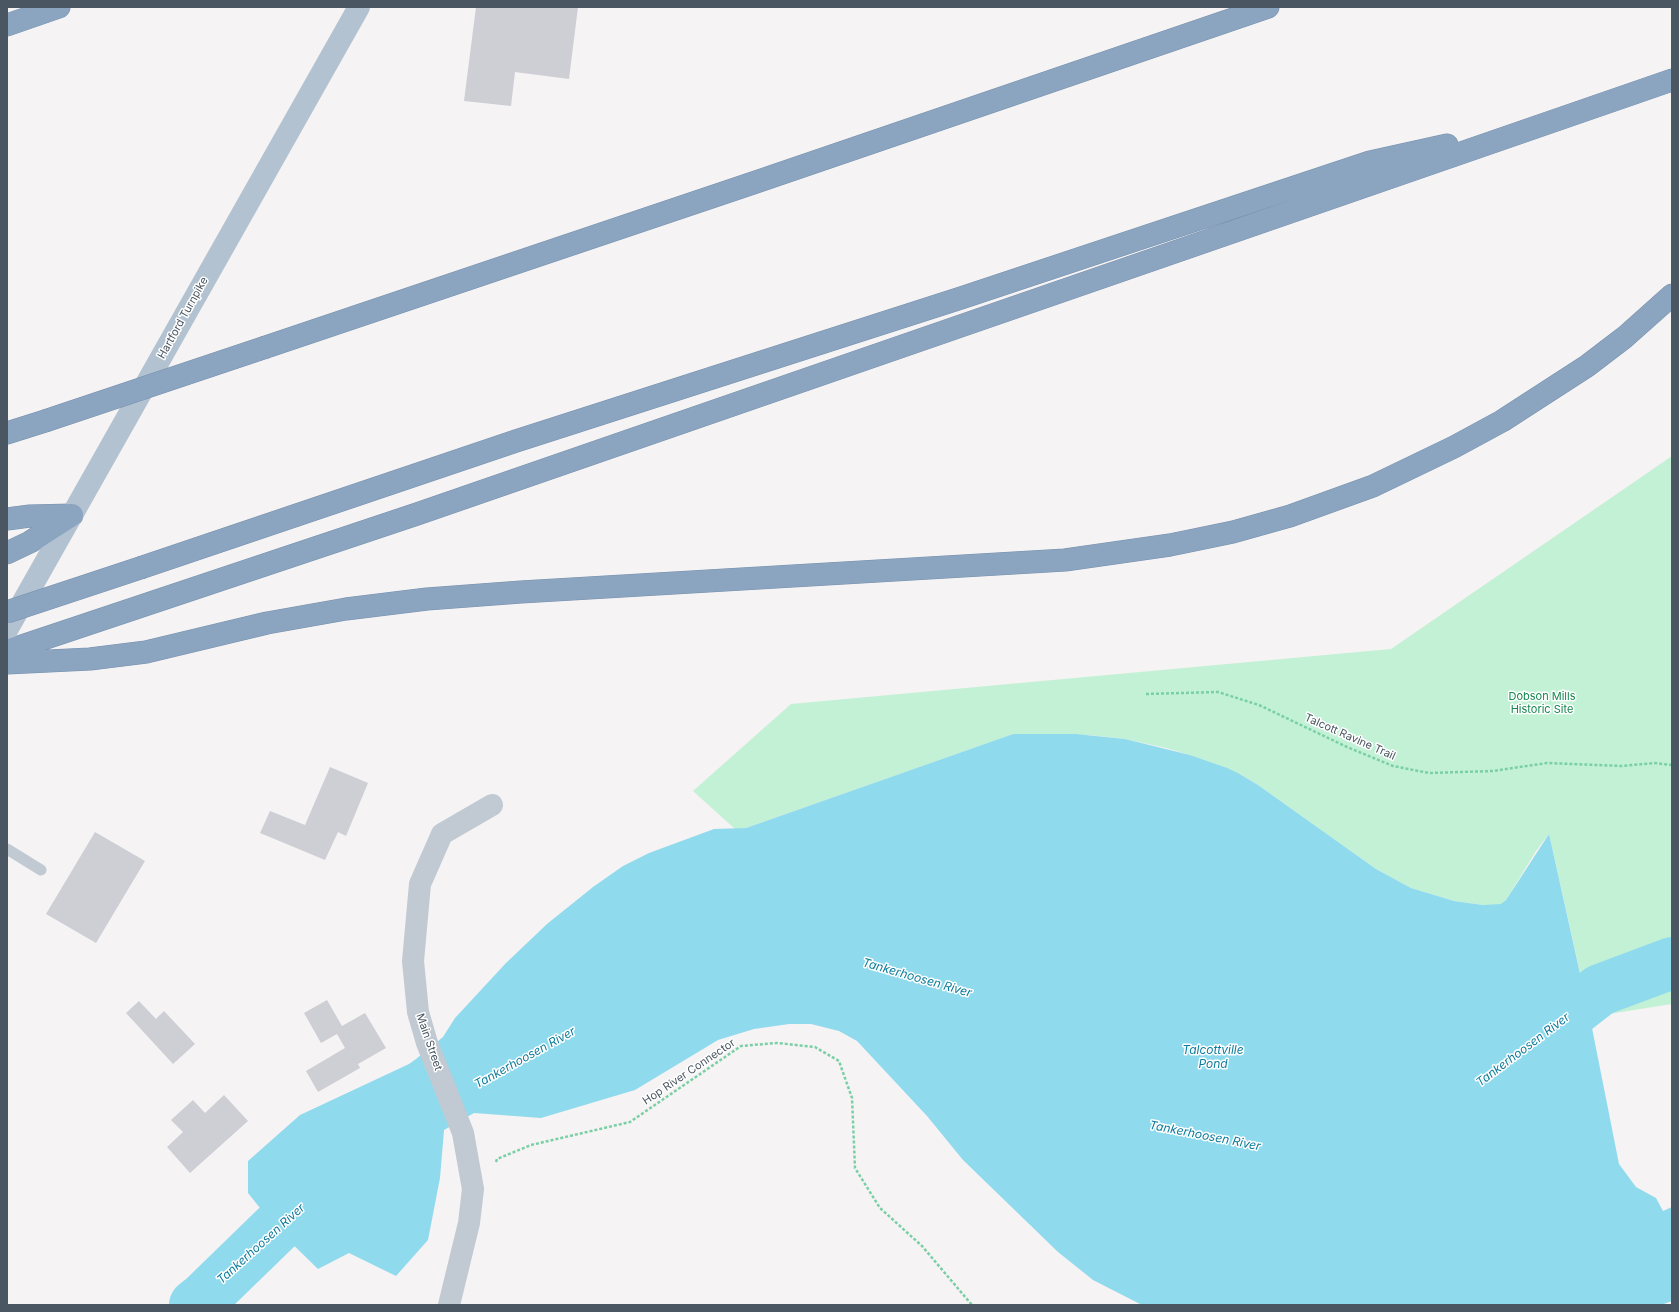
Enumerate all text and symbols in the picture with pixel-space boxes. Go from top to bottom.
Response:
street label: Hartford Turnpike [155,275,211,361]
park label: Dobson Mills Historic Site [1509,690,1575,716]
street label: Talcott Ravine Trail [1303,711,1397,763]
water label: Tankerhoosen River [861,956,973,1000]
water label: Tankerhoosen River [1474,1010,1572,1090]
street label: Main Street [413,1012,445,1072]
water label: Tankerhoosen River [472,1024,578,1092]
street label: Hop River Connector [640,1036,738,1108]
water label: Talcottville Pond [1182,1043,1244,1071]
water label: Tankerhoosen River [1148,1118,1262,1154]
water label: Tankerhoosen River [214,1201,308,1287]

